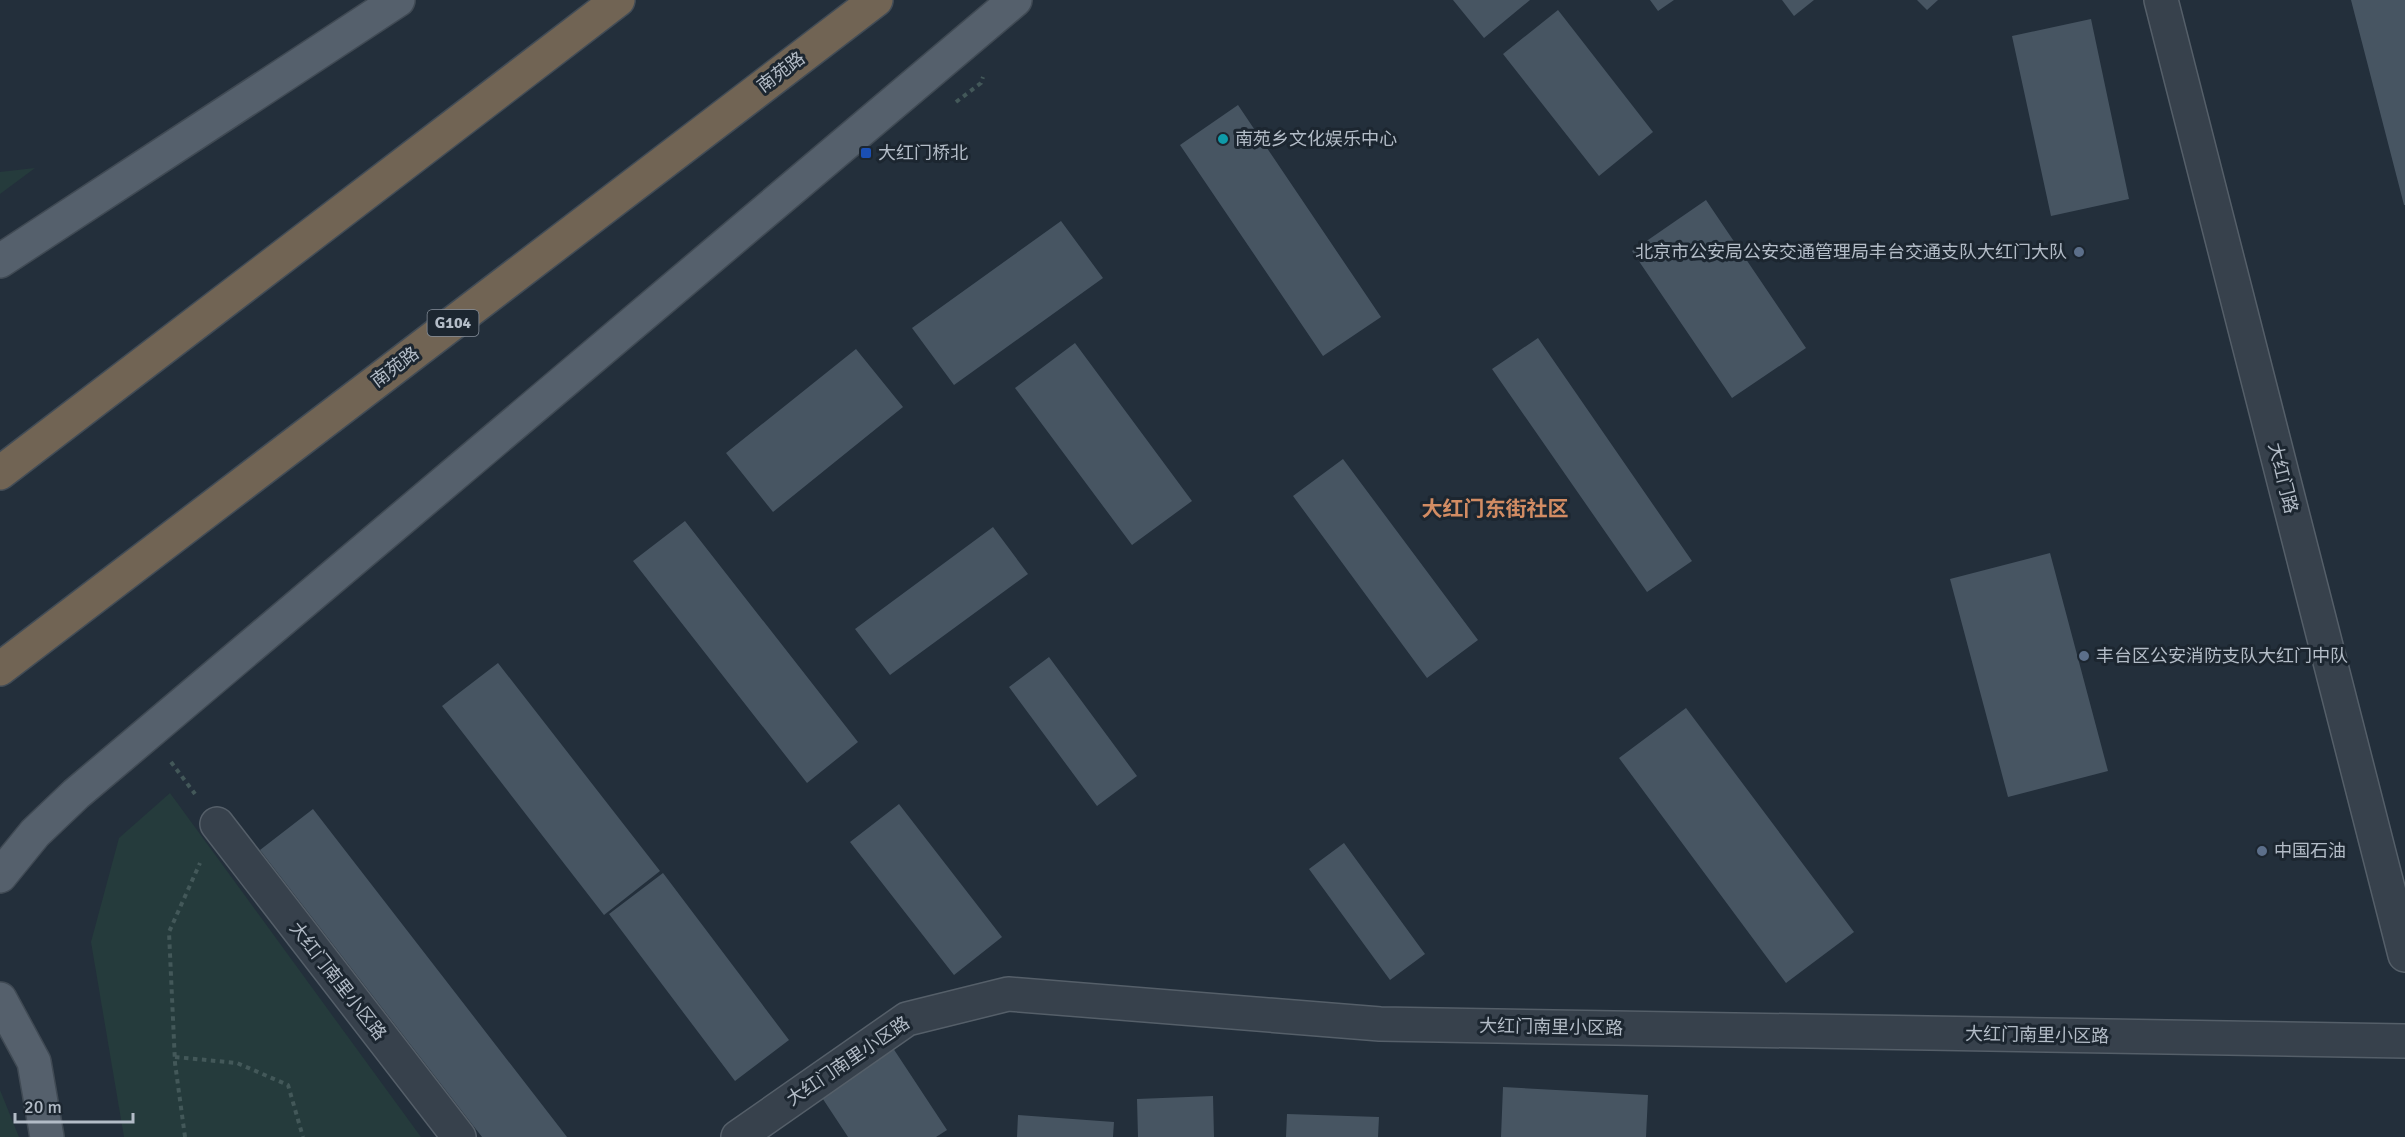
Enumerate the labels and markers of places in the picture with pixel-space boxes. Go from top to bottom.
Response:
place label: 南苑乡文化娱乐中心 [1235,128,1397,150]
marker: 南苑乡文化娱乐中心 [1216,132,1230,146]
place label: 大红门桥北 [878,142,968,164]
marker: 大红门桥北 [859,146,873,160]
place label: 北京市公安局公安交通管理局丰台交通支队大红门大队 [1635,241,2067,263]
marker: 北京市公安局公安交通管理局丰台交通支队大红门大队 [2072,245,2086,259]
place label: 丰台区公安消防支队大红门中队 [2096,645,2348,667]
marker: 丰台区公安消防支队大红门中队 [2077,649,2091,663]
place label: 中国石油 [2274,840,2346,862]
marker: 中国石油 [2255,844,2269,858]

